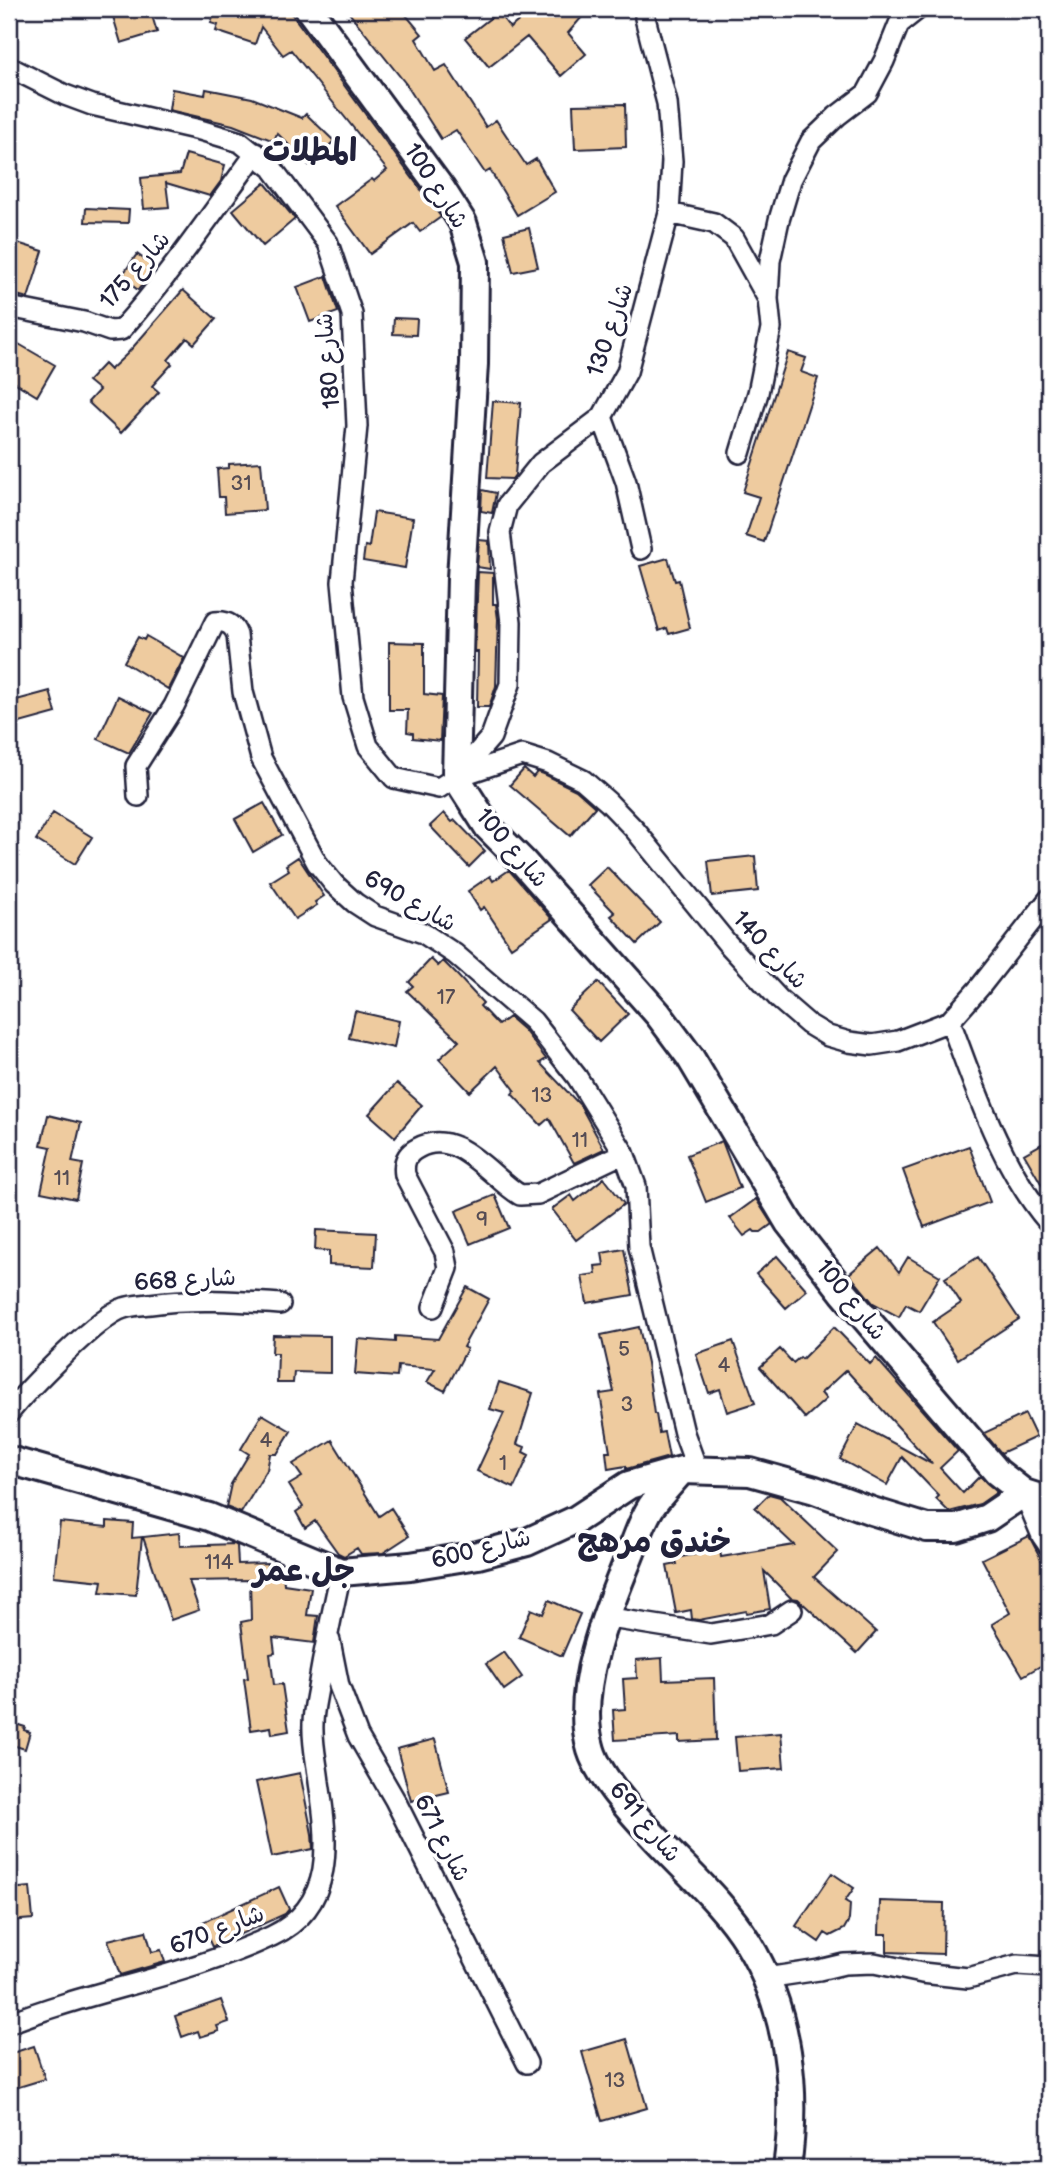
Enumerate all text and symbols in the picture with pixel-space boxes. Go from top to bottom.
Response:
district label: المطلات [263,132,357,171]
street label: شارع 100 [396,138,474,235]
street label: شارع 175 [93,225,178,316]
street label: شارع 130 [581,280,641,381]
street label: شارع 180 [309,312,349,410]
house number: 31 [230,471,252,496]
street label: شارع 100 [468,802,554,895]
street label: شارع 690 [358,864,461,940]
street label: شارع 140 [725,905,814,997]
house number: 17 [437,985,456,1010]
house number: 13 [531,1083,553,1108]
house number: 11 [572,1128,588,1153]
house number: 11 [54,1166,70,1191]
house number: 9 [476,1207,488,1232]
street label: شارع 100 [808,1254,892,1348]
street label: شارع 668 [133,1263,237,1299]
house number: 5 [618,1337,630,1362]
house number: 4 [718,1353,731,1378]
house number: 3 [621,1392,633,1417]
house number: 4 [260,1428,273,1453]
house number: 1 [499,1451,507,1476]
street label: شارع 600 [428,1523,534,1577]
district label: خندق مرهج [577,1523,731,1562]
house number: 114 [204,1550,234,1575]
district label: جل عمر [250,1552,355,1591]
street label: شارع 691 [601,1776,687,1869]
street label: شارع 671 [406,1789,476,1887]
street label: شارع 670 [166,1899,269,1963]
house number: 13 [604,2068,626,2093]

